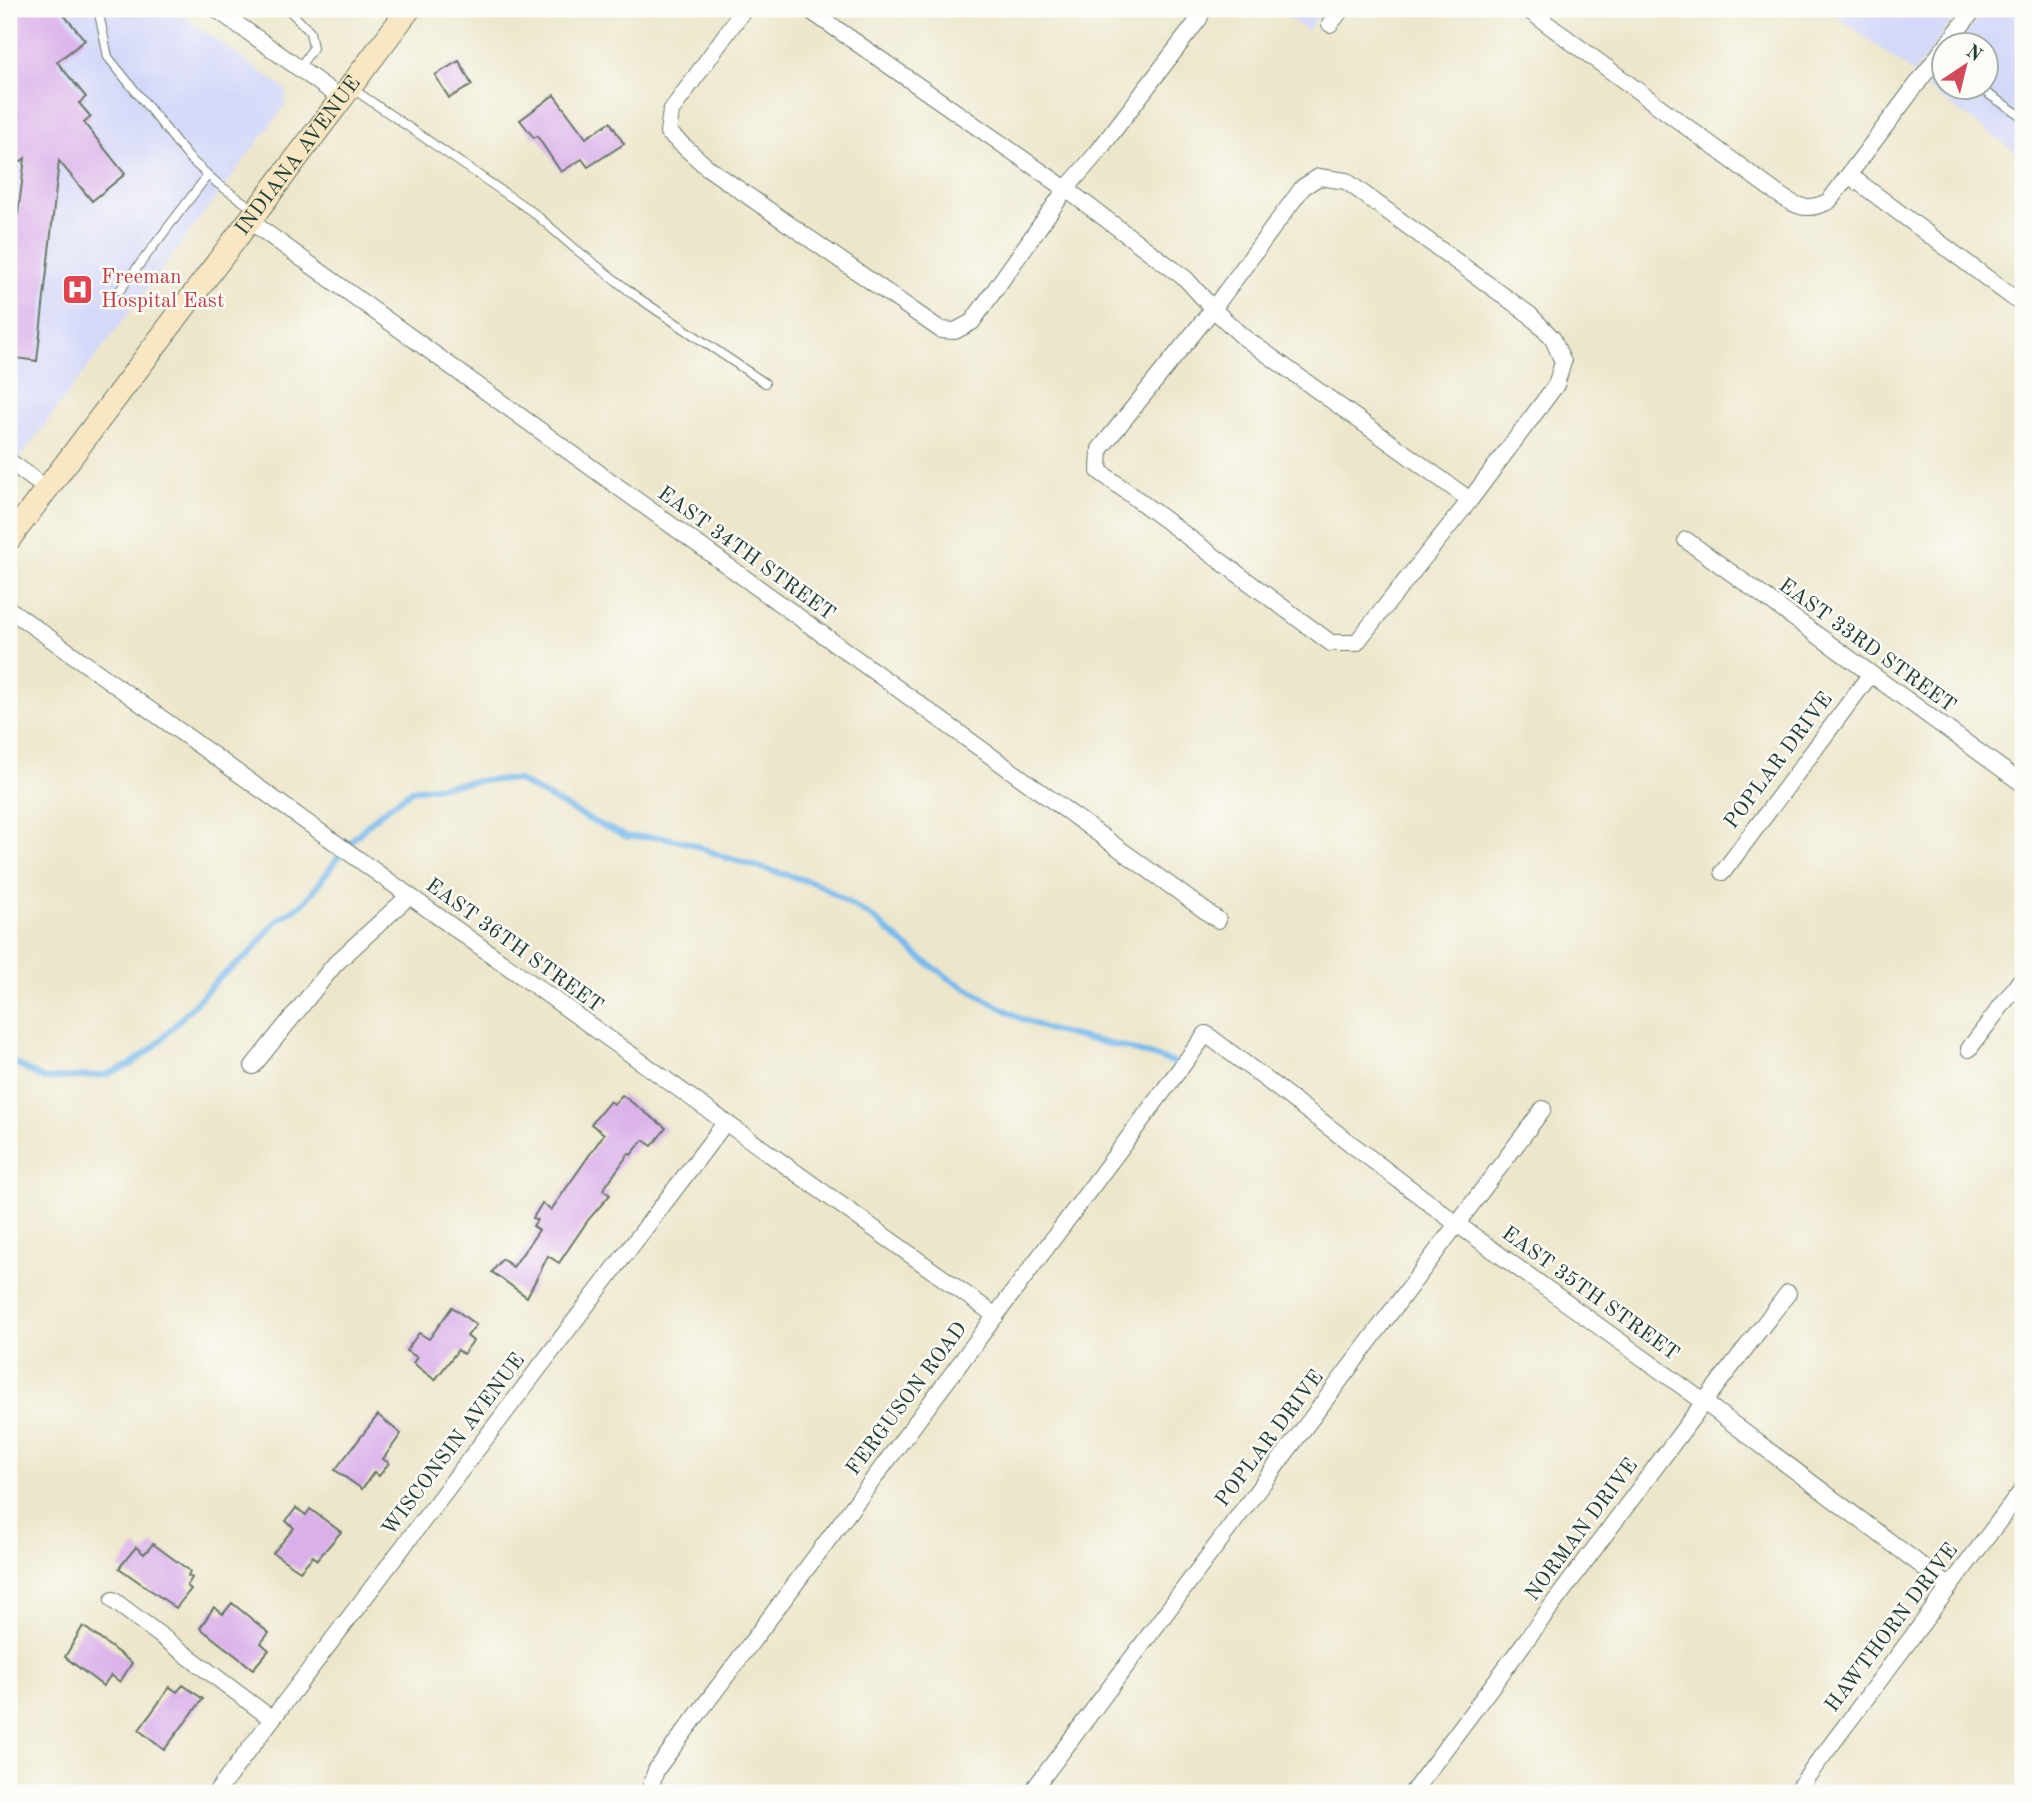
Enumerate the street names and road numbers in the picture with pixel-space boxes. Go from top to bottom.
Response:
street label: INDIANA AVENUE [232,73,365,239]
street label: EAST 34TH STREET [654,483,838,625]
street label: EAST 33RD STREET [1775,575,1959,717]
street label: POPLAR DRIVE [1721,689,1837,833]
street label: EAST 36TH STREET [422,875,606,1017]
street label: EAST 35TH STREET [1498,1223,1682,1365]
street label: FERGUSON ROAD [843,1318,971,1480]
street label: WISCONSIN AVENUE [379,1350,529,1540]
street label: POPLAR DRIVE [1212,1367,1328,1511]
street label: NORMAN DRIVE [1522,1455,1642,1605]
street label: HAWTHORN DRIVE [1822,1540,1962,1716]

